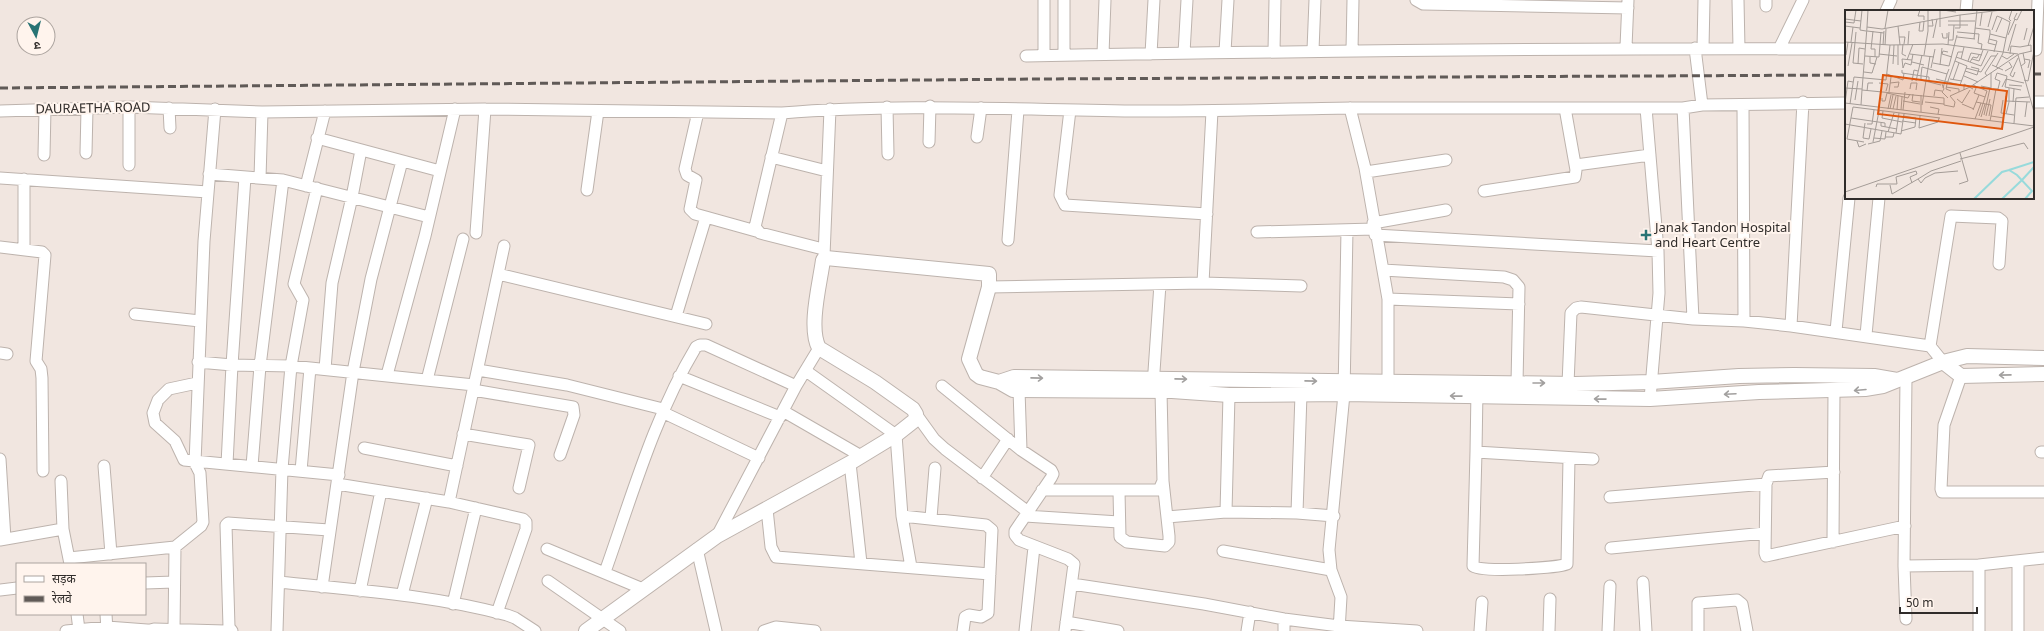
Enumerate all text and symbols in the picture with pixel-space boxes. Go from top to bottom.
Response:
inset map [1845,10,2034,199]
north arrow [16,16,56,56]
text: उ [32,38,41,52]
street label: DAURAETHA ROAD [35,99,151,119]
place label: Janak Tandon Hospital and Heart Centre [1653,220,1791,252]
marker: Janak Tandon Hospital and Heart Centre [1640,229,1652,241]
one-way arrow [1999,371,2012,379]
one-way arrow [1030,374,1043,382]
one-way arrow [1174,375,1187,382]
one-way arrow [1304,377,1317,384]
one-way arrow [1532,379,1545,387]
one-way arrow [1854,386,1867,393]
one-way arrow [1724,391,1737,398]
one-way arrow [1450,393,1463,400]
one-way arrow [1594,395,1607,403]
legend [16,563,146,615]
text: सड़क [52,572,77,588]
scale bar [1900,589,1977,615]
text: रेलवे [52,591,72,608]
text: 50 m [1906,596,1934,612]

